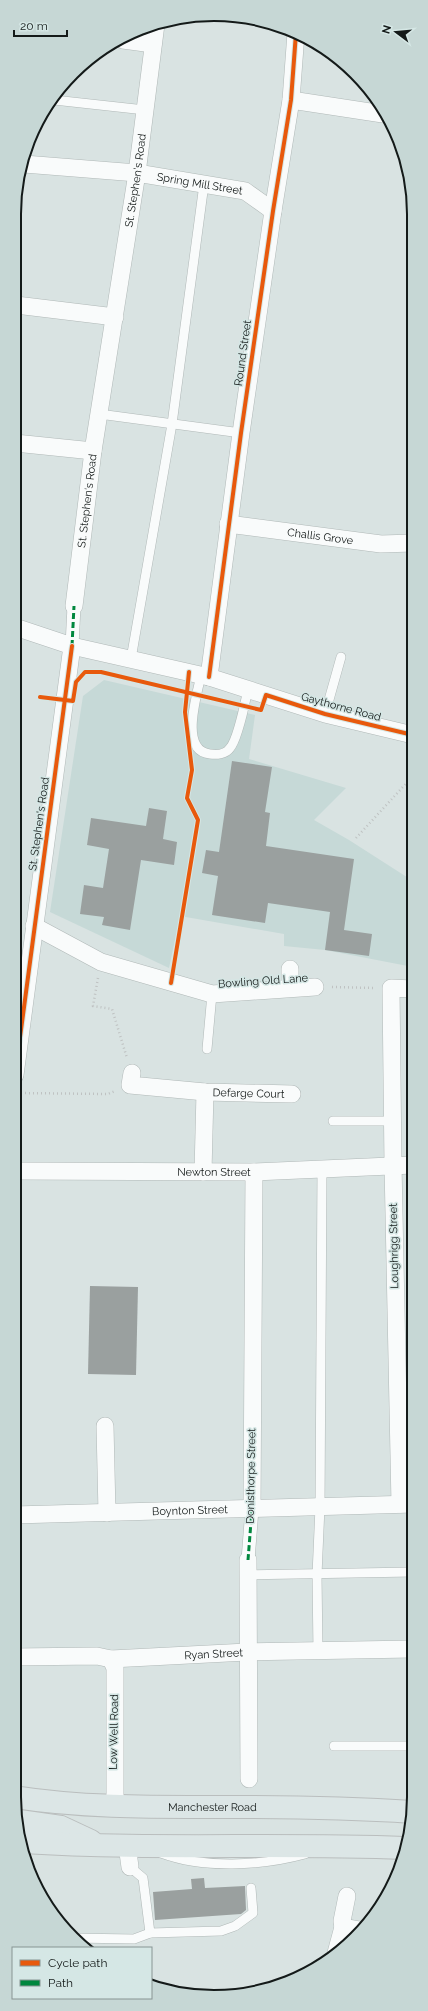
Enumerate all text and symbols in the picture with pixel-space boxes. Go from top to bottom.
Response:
scale bar [14,12,67,38]
north arrow [376,12,416,52]
text: 20 m [20,19,48,33]
text: N [379,24,394,35]
street label: St. Stephen's Road [122,133,148,228]
street label: Spring Mill Street [156,170,244,197]
street label: Round Street [232,319,254,387]
street label: St. Stephen's Road [75,453,99,548]
street label: Challis Grove [286,525,355,547]
street label: Gaythorne Road [300,690,383,724]
street label: St. Stephen's Road [26,776,52,872]
street label: Bowling Old Lane [218,971,309,991]
street label: Defarge Court [212,1086,285,1100]
street label: Newton Street [177,1165,251,1178]
street label: Loughrigg Street [387,1203,401,1289]
street label: Donisthorpe Street [244,1428,258,1524]
street label: Boynton Street [152,1503,228,1518]
street label: Ryan Street [184,1646,244,1662]
street label: Low Well Road [107,1694,121,1770]
street label: Manchester Road [168,1800,257,1814]
legend [12,1947,152,1999]
text: Cycle path [48,1956,107,1970]
text: Path [48,1976,73,1990]

